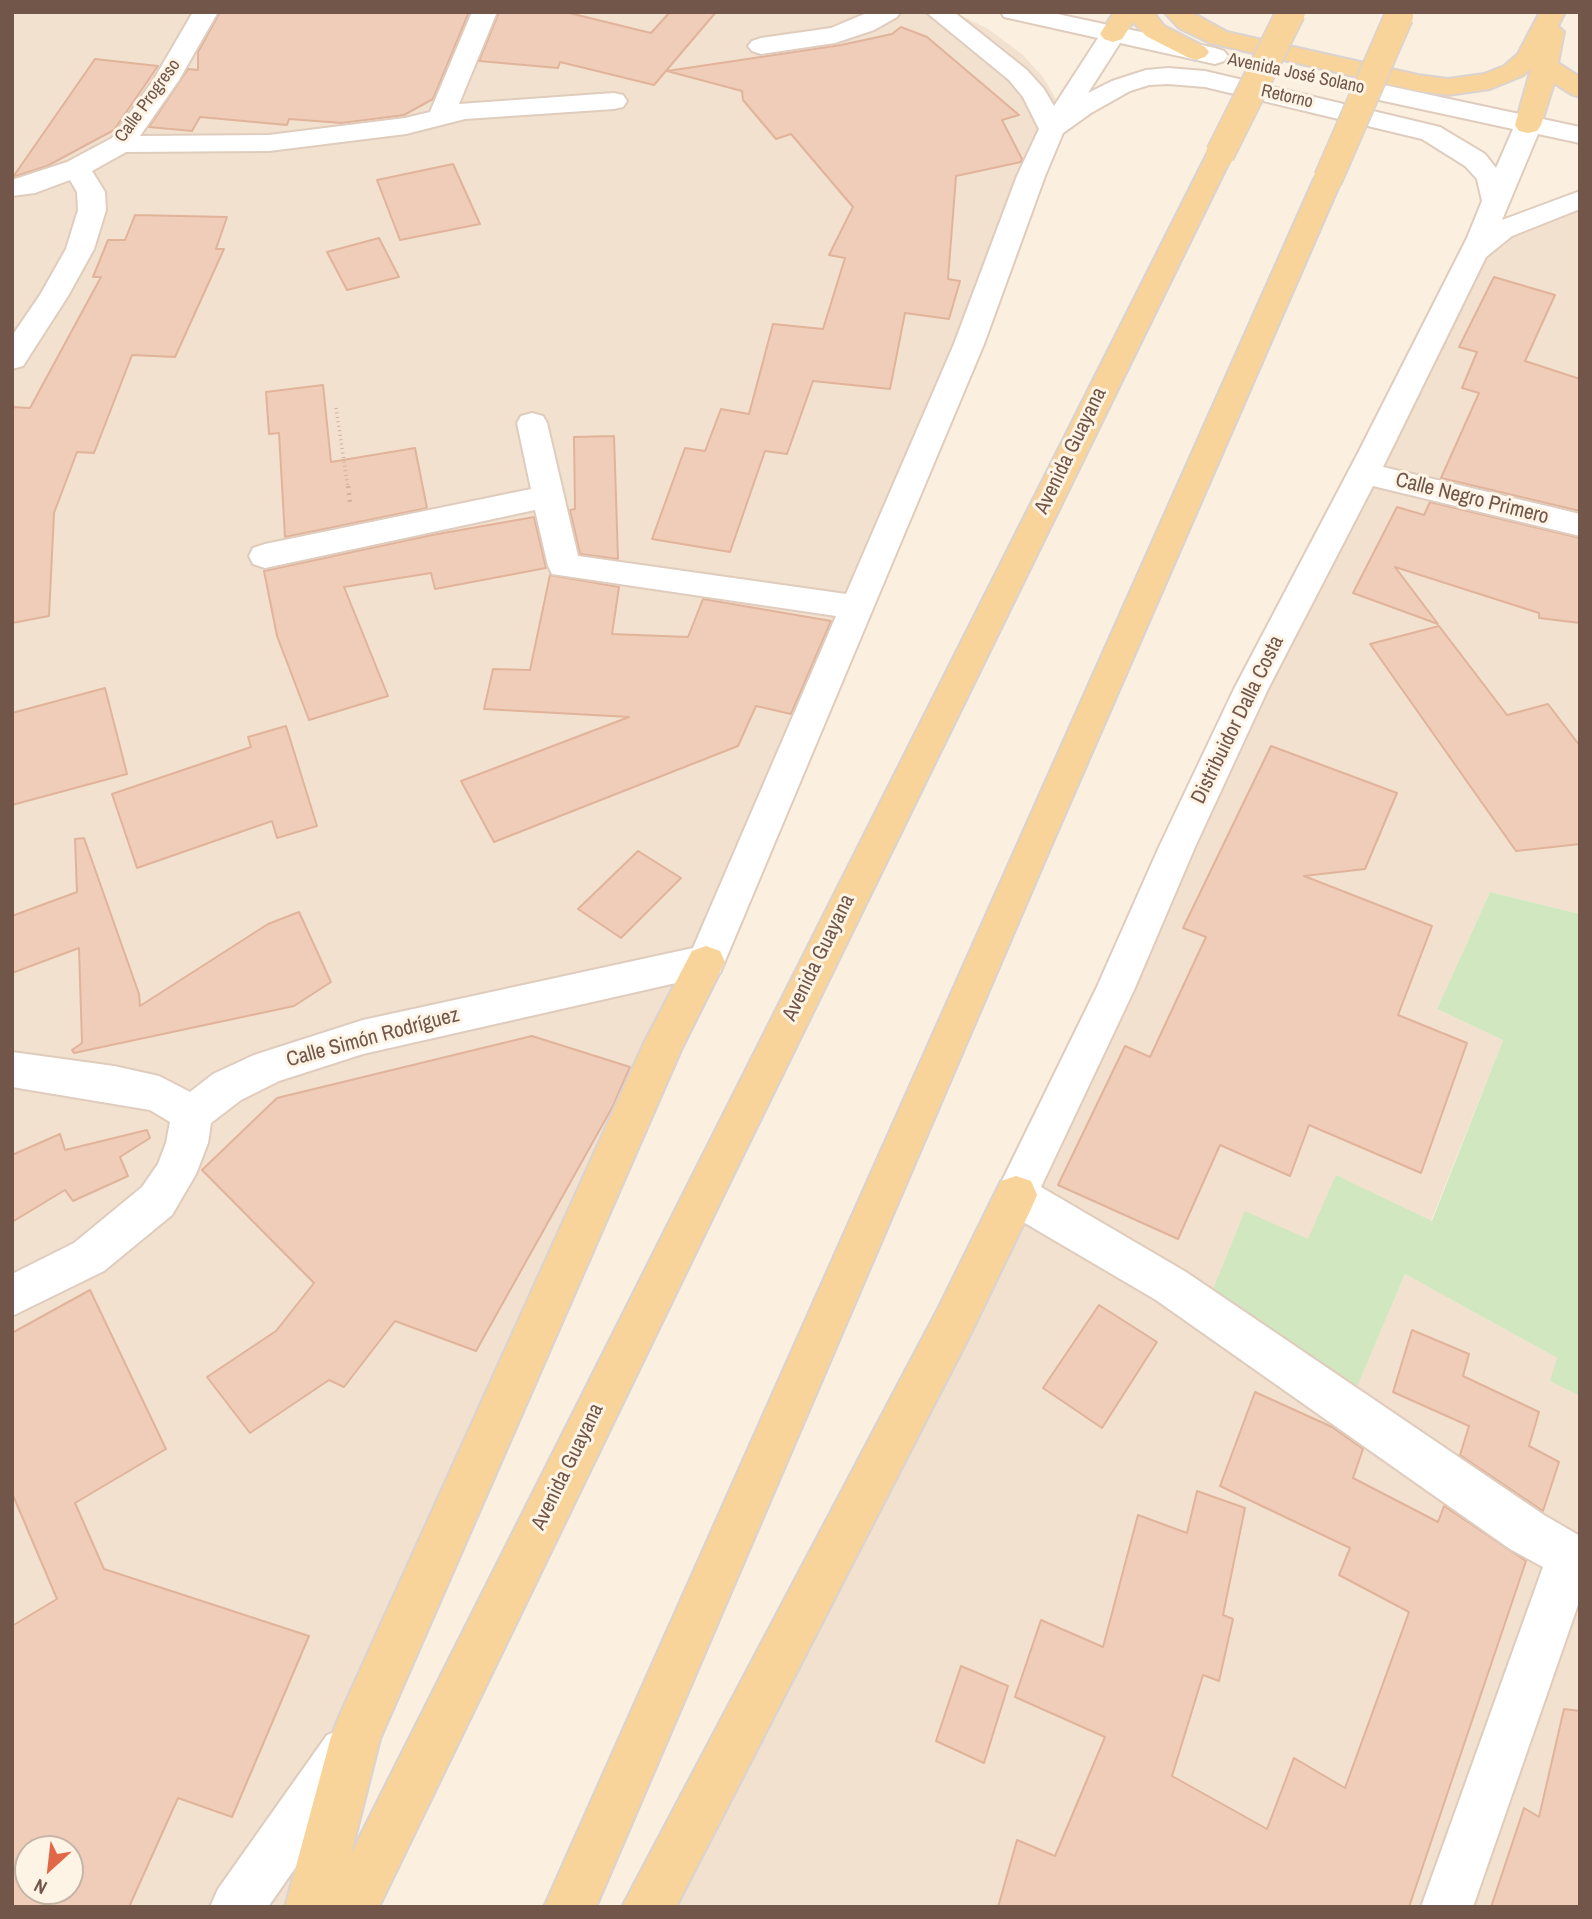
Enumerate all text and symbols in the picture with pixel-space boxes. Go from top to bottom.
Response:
street label: Avenida José Solano [1226,49,1366,99]
street label: Calle Progreso [111,55,185,147]
street label: Retorno [1259,81,1315,113]
street label: Avenida Guayana [1030,384,1112,518]
street label: Calle Negro Primero [1393,468,1551,530]
street label: Distribuidor Dalla Costa [1186,632,1290,808]
street label: Avenida Guayana [778,891,860,1025]
street label: Calle Simón Rodríguez [284,1003,462,1073]
street label: Avenida Guayana [527,1400,609,1534]
north arrow [14,1835,84,1905]
text: N [29,1873,51,1901]

